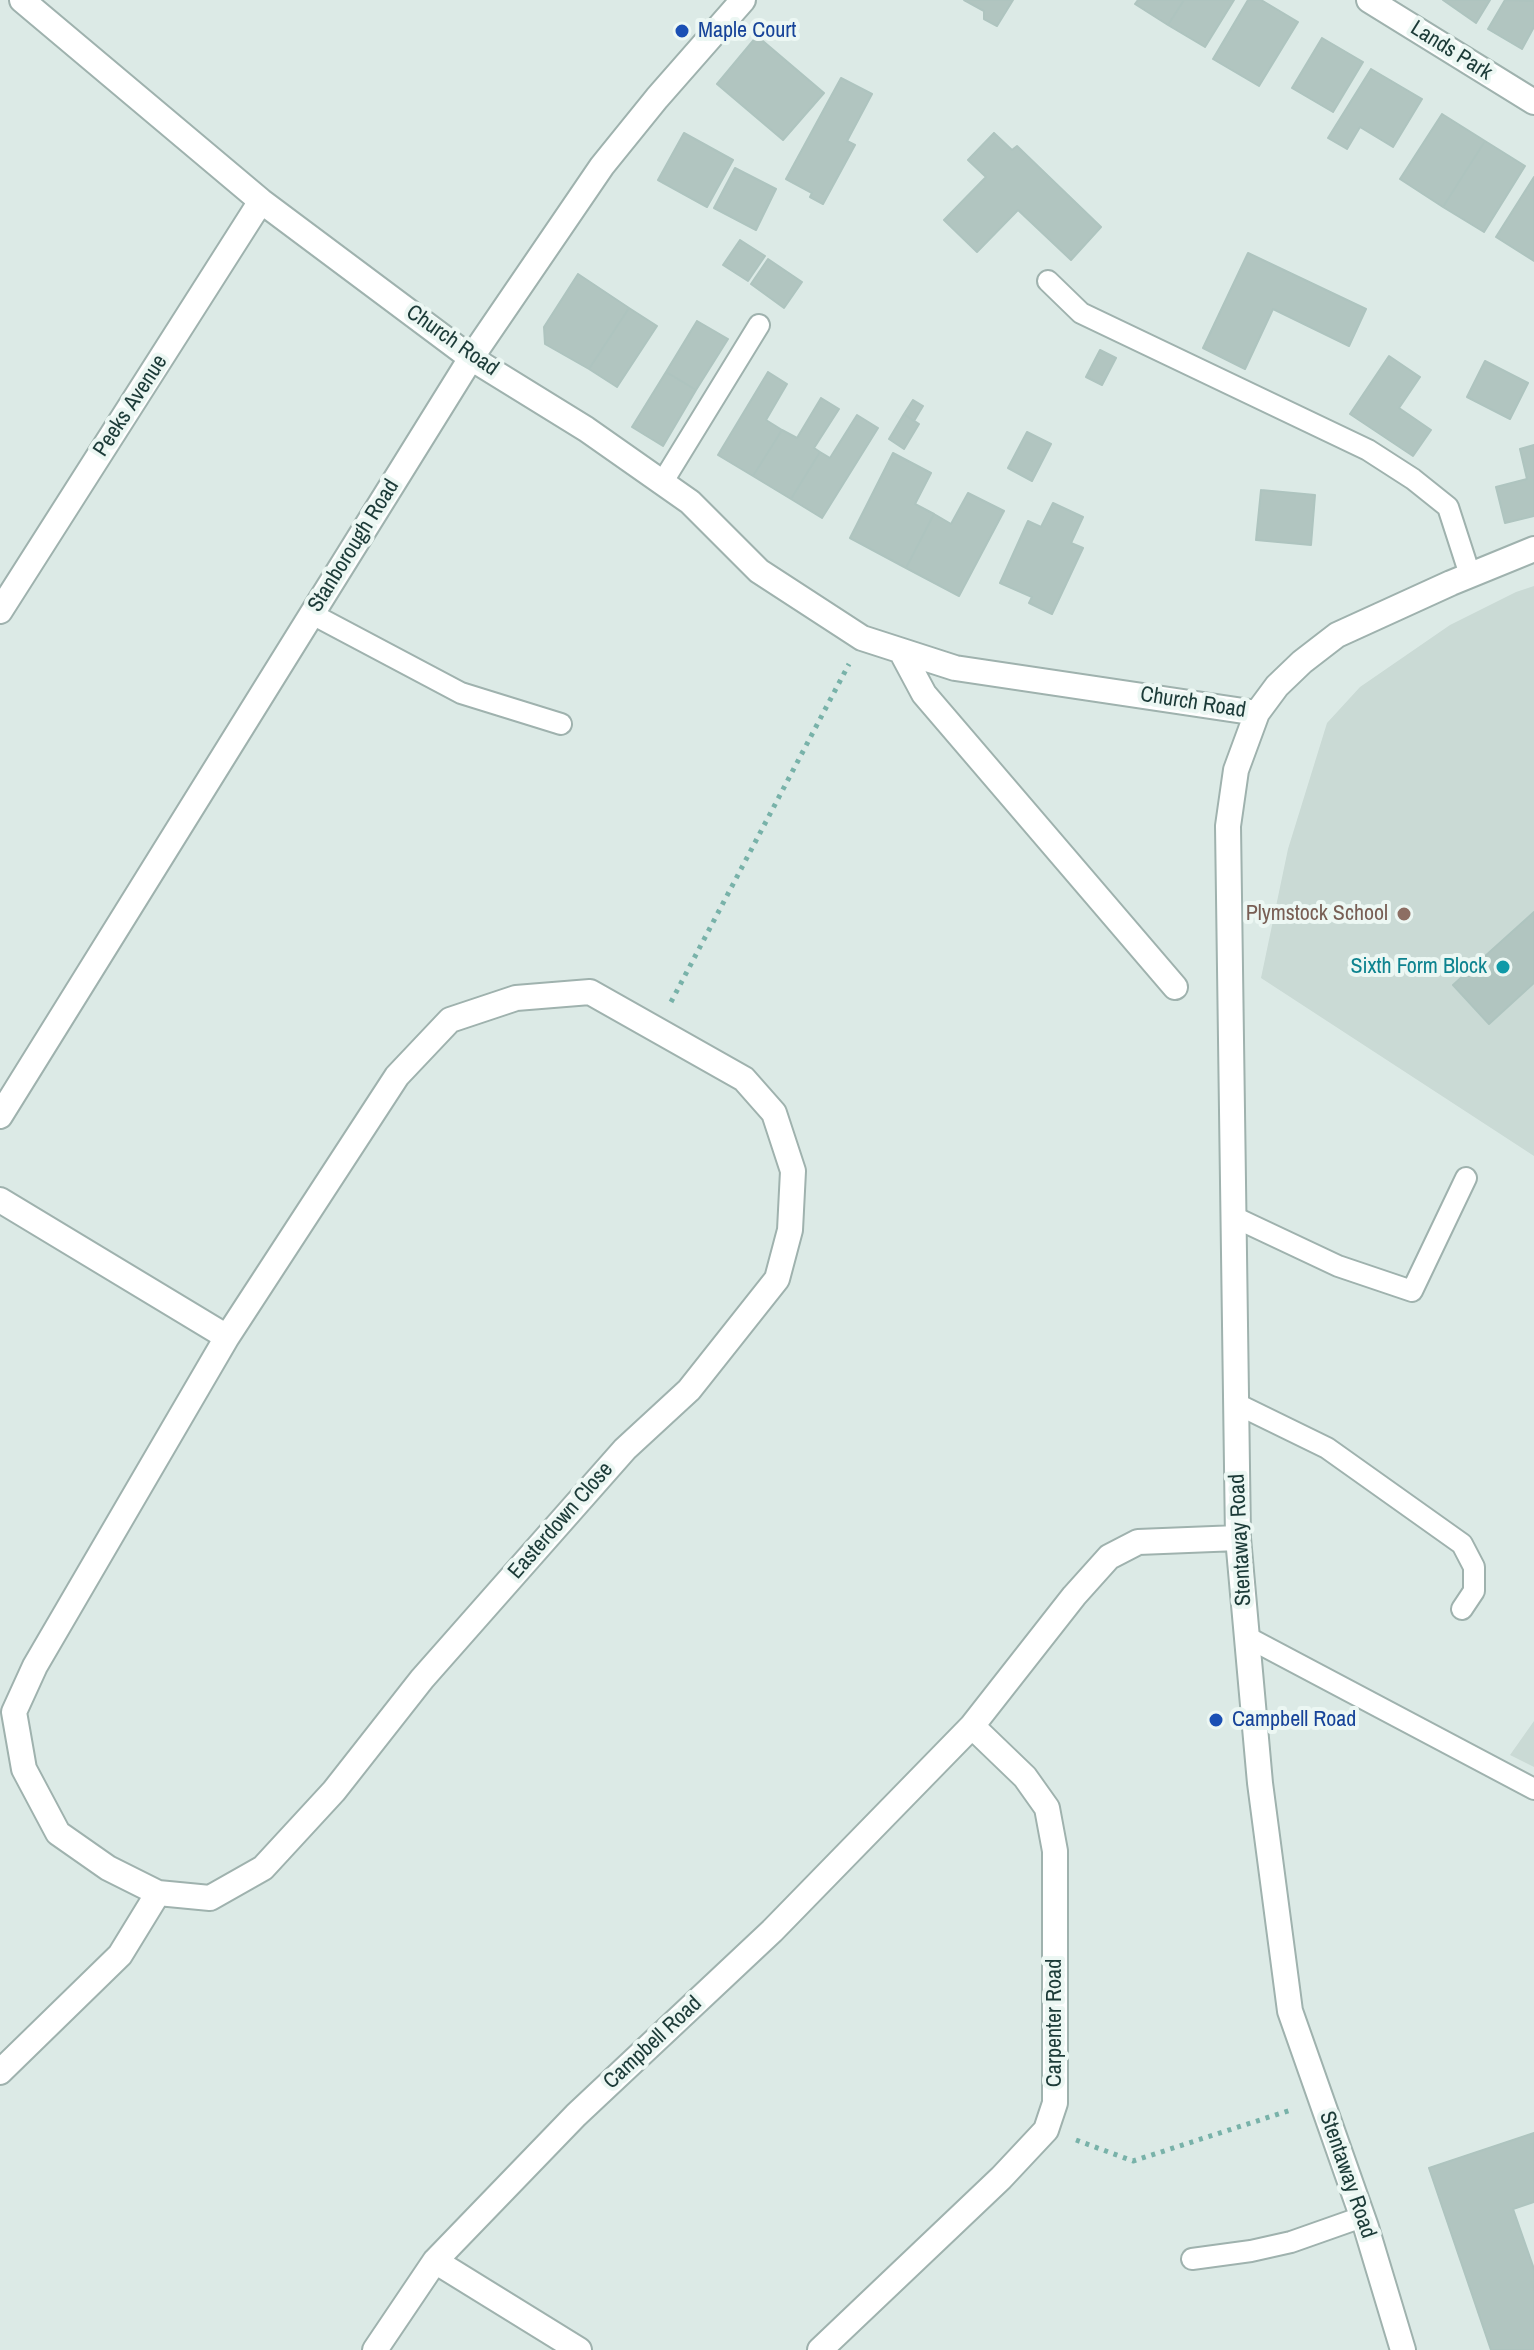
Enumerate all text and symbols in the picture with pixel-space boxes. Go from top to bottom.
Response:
street label: Lands Park [1405,16,1497,86]
place label: Maple Court [698,18,796,44]
marker: Maple Court [673,22,691,40]
street label: Church Road [401,300,503,382]
street label: Peeks Avenue [88,350,174,462]
street label: Stanborough Road [303,475,405,617]
street label: Church Road [1138,682,1248,724]
place label: Plymstock School [1246,901,1388,927]
marker: Plymstock School [1395,905,1413,923]
place label: Sixth Form Block [1351,954,1487,980]
marker: Sixth Form Block [1494,958,1512,976]
street label: Easterdown Close [503,1457,619,1585]
street label: Stentaway Road [1224,1473,1258,1607]
place label: Campbell Road [1232,1707,1356,1733]
marker: Campbell Road [1207,1711,1225,1729]
street label: Carpenter Road [1042,1959,1068,2087]
street label: Campbell Road [599,1991,707,2095]
street label: Stentaway Road [1313,2108,1381,2242]

